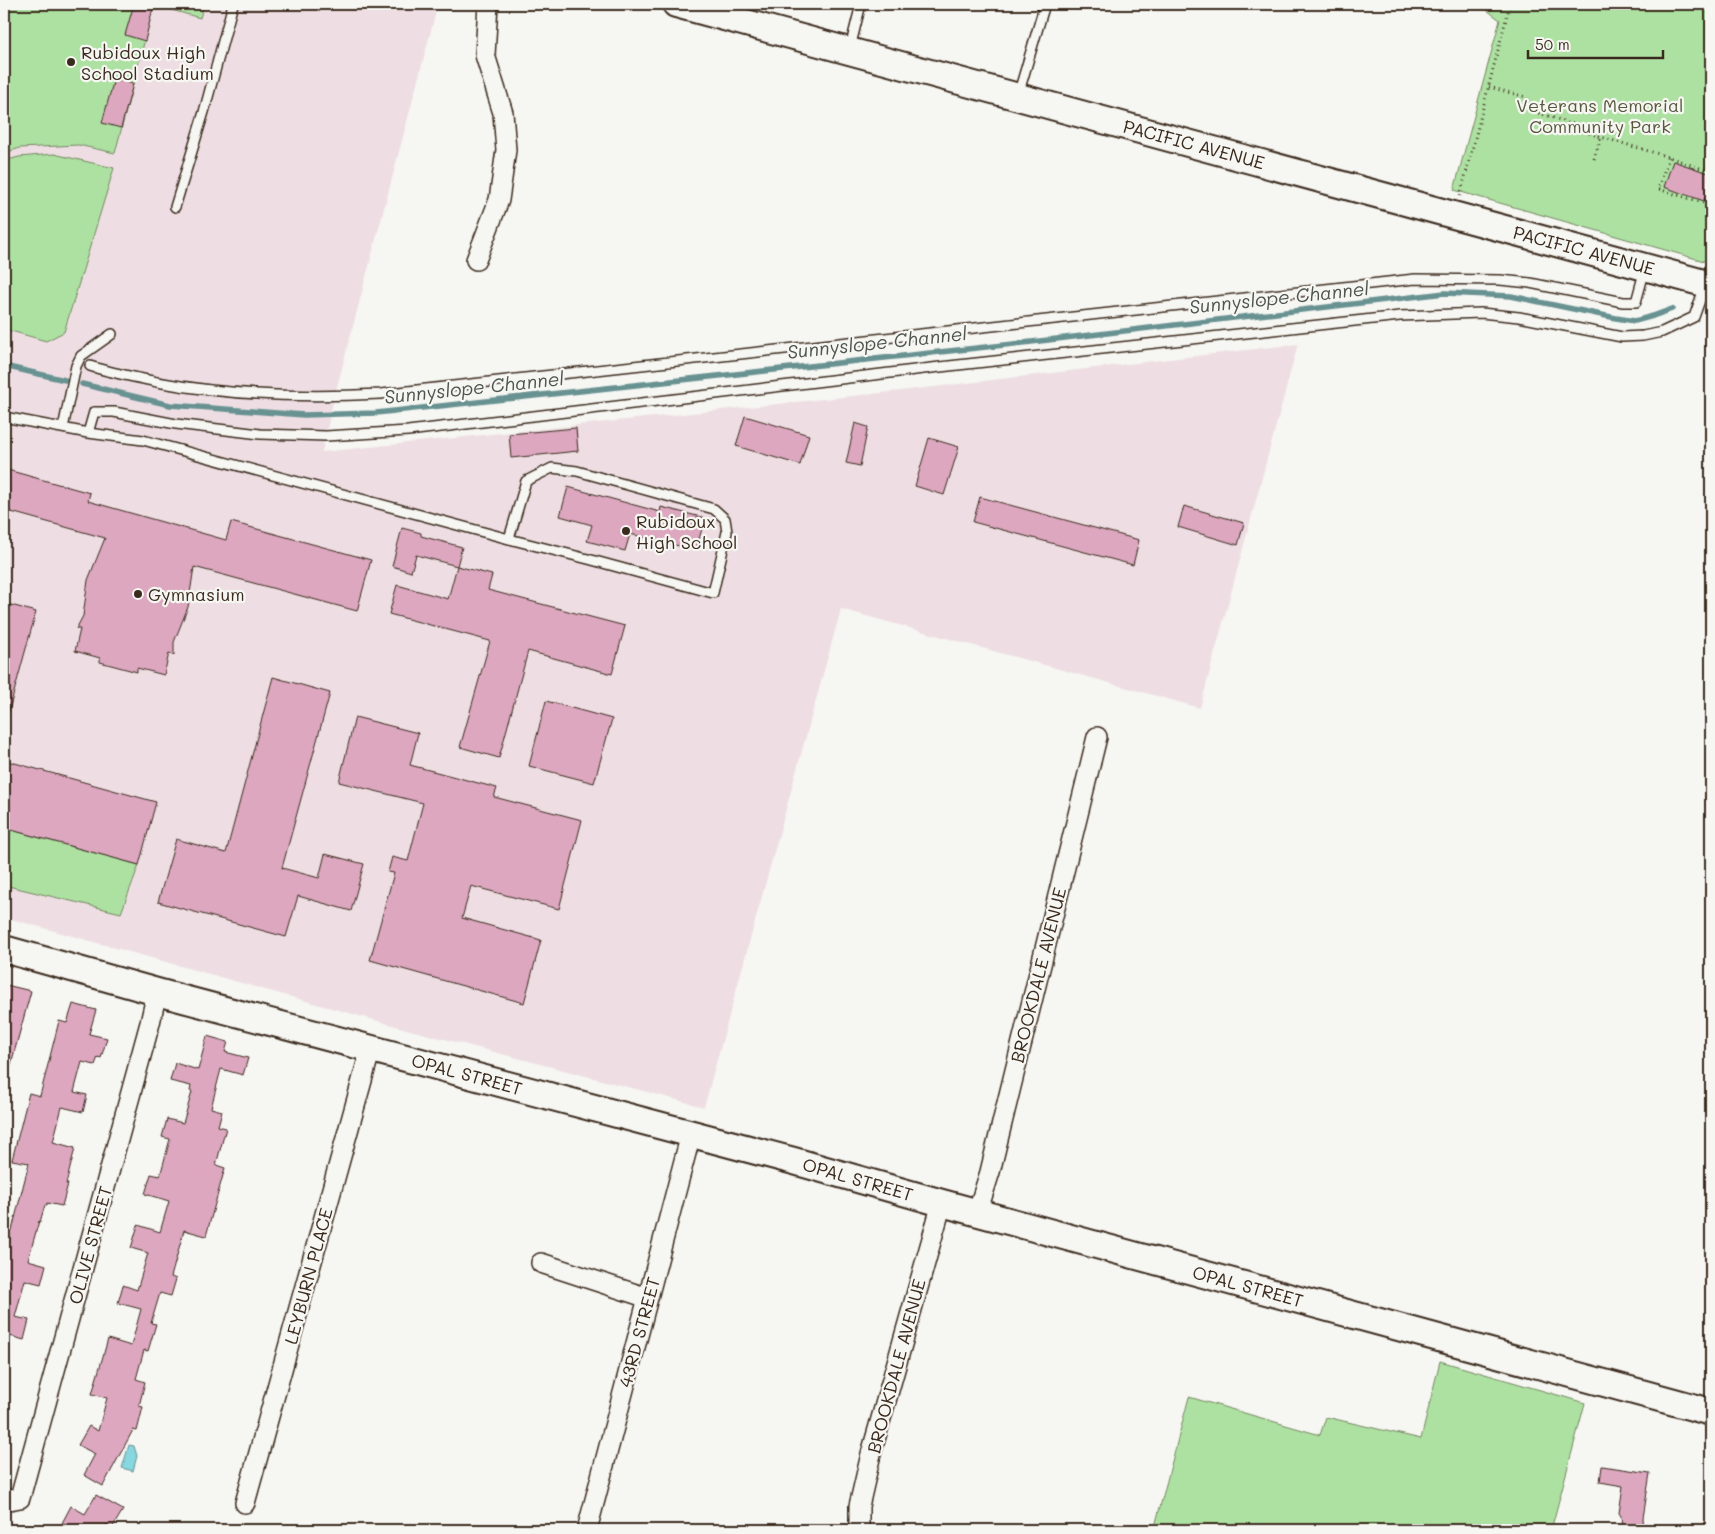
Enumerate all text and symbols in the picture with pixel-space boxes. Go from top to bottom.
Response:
scale bar [1528,28,1662,60]
text: 50 m [1535,34,1570,54]
place label: Rubidoux High School Stadium [81,40,214,85]
marker: Rubidoux High School Stadium [65,56,77,68]
park label: Veterans Memorial Community Park [1516,93,1684,138]
street label: PACIFIC AVENUE [1121,114,1267,174]
street label: PACIFIC AVENUE [1511,220,1657,280]
water label: Sunnyslope Channel [1188,275,1370,319]
water label: Sunnyslope Channel [786,320,968,364]
water label: Sunnyslope Channel [383,365,565,409]
place label: Rubidoux High School [636,509,737,554]
marker: Rubidoux High School [620,525,632,537]
place label: Gymnasium [148,582,245,606]
marker: Gymnasium [132,588,144,600]
street label: BROOKDALE AVENUE [1005,885,1071,1065]
street label: OPAL STREET [409,1048,525,1100]
street label: OPAL STREET [800,1152,916,1206]
street label: OLIVE STREET [63,1183,117,1307]
street label: LEYBURN PLACE [278,1205,338,1347]
street label: OPAL STREET [1190,1260,1306,1312]
street label: 43RD STREET [613,1274,665,1390]
street label: BROOKDALE AVENUE [861,1276,931,1456]

